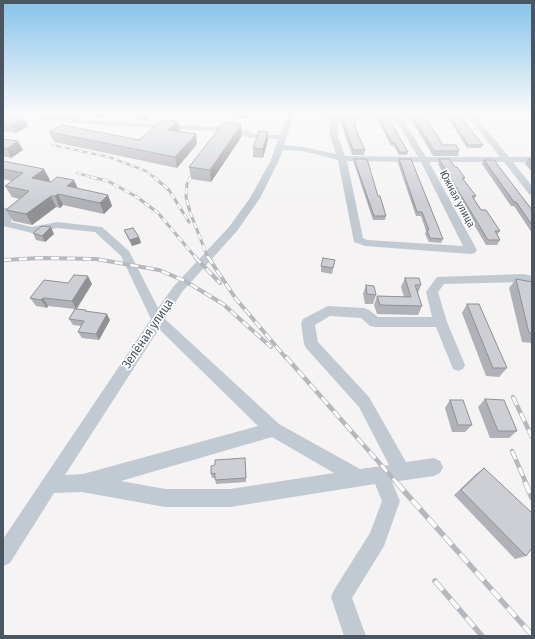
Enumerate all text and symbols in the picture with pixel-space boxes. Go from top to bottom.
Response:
street label: Южная улица [436,168,478,230]
street label: Зелёная улица [119,296,177,372]

